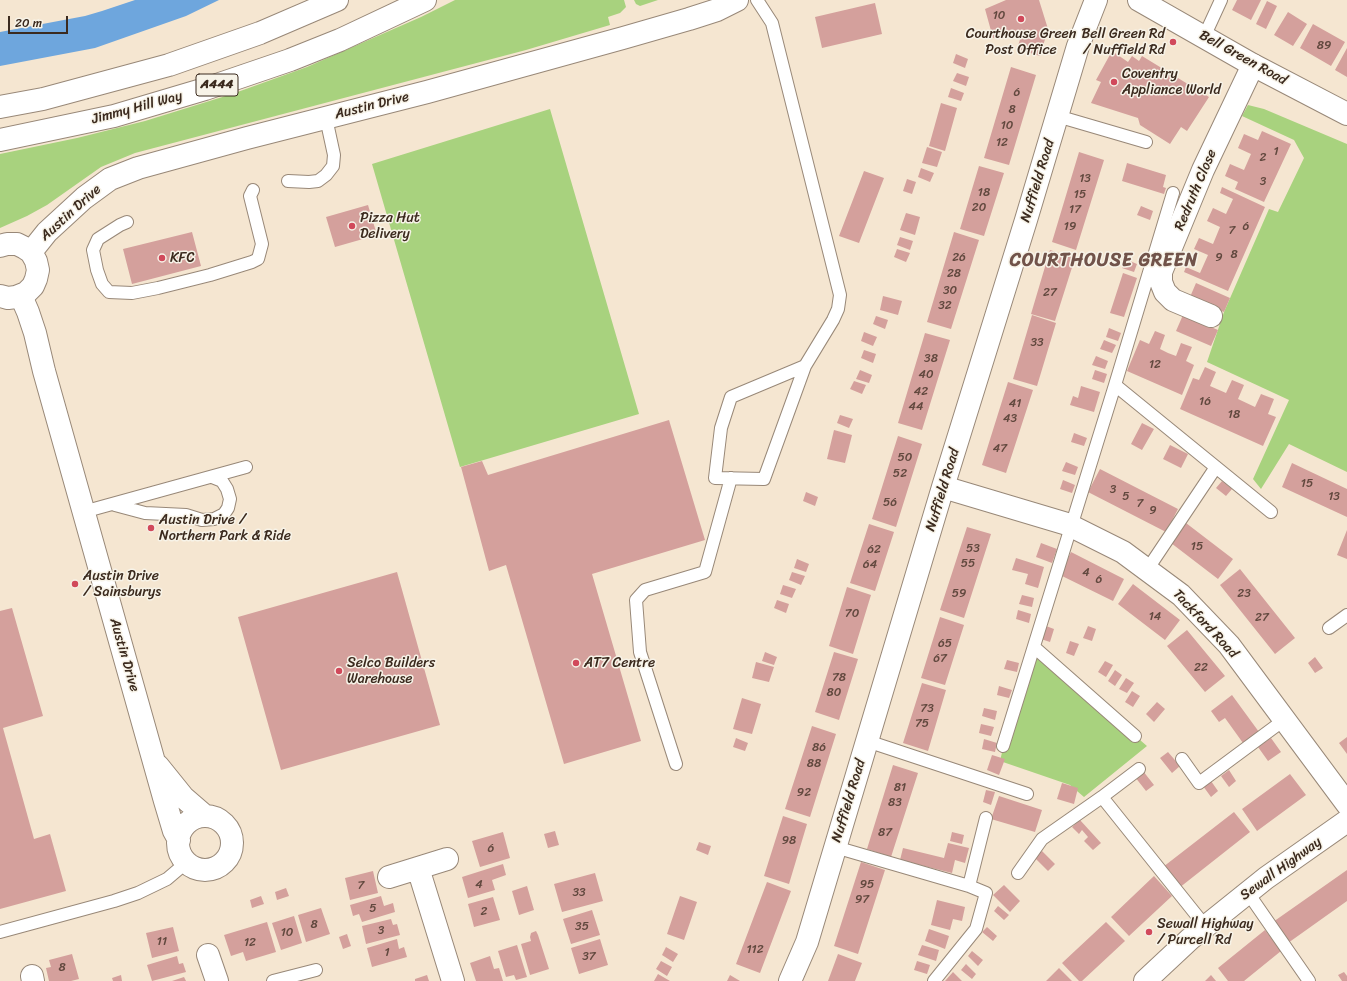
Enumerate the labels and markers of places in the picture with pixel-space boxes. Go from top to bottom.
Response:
marker: Courthouse Green Post Office [1016,14,1026,24]
place label: Courthouse Green Post Office [966,26,1076,58]
place label: Bell Green Rd / Nuffield Rd [1081,26,1165,58]
marker: Bell Green Rd / Nuffield Rd [1168,37,1178,47]
place label: Coventry Appliance World [1122,66,1221,98]
marker: Coventry Appliance World [1109,77,1119,87]
place label: Pizza Hut Delivery [360,210,420,242]
marker: Pizza Hut Delivery [347,221,357,231]
place label: KFC [170,250,195,266]
marker: KFC [157,253,167,263]
place label: Austin Drive / Northern Park & Ride [159,512,291,544]
marker: Austin Drive / Northern Park & Ride [146,523,156,533]
place label: Austin Drive / Sainsburys [83,568,161,600]
marker: Austin Drive / Sainsburys [70,579,80,589]
place label: Selco Builders Warehouse [347,655,435,688]
place label: AT7 Centre [584,655,655,671]
marker: AT7 Centre [571,658,581,668]
marker: Selco Builders Warehouse [334,666,344,676]
place label: Sewall Highway / Purcell Rd [1157,916,1253,948]
marker: Sewall Highway / Purcell Rd [1144,927,1154,937]

